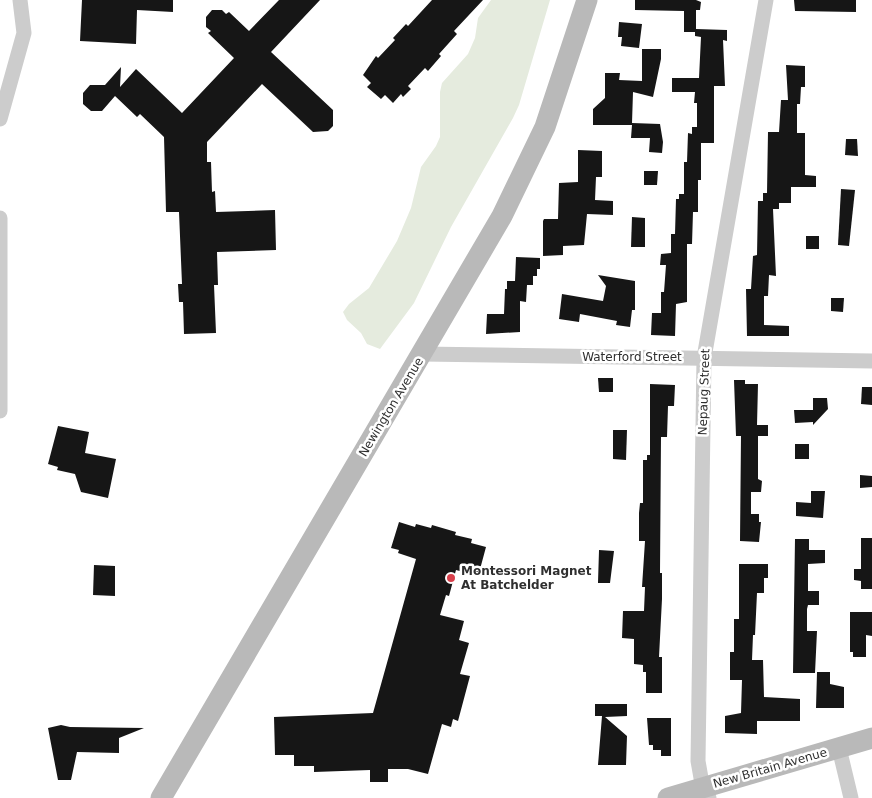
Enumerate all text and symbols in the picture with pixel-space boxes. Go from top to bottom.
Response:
street label: Nepaug Street [695,348,713,436]
street label: Waterford Street [582,350,682,364]
street label: Newington Avenue [356,355,426,459]
place label: Montessori Magnet At Batchelder [461,564,592,592]
marker: Montessori Magnet At Batchelder [445,572,457,584]
street label: New Britain Avenue [711,745,829,791]

